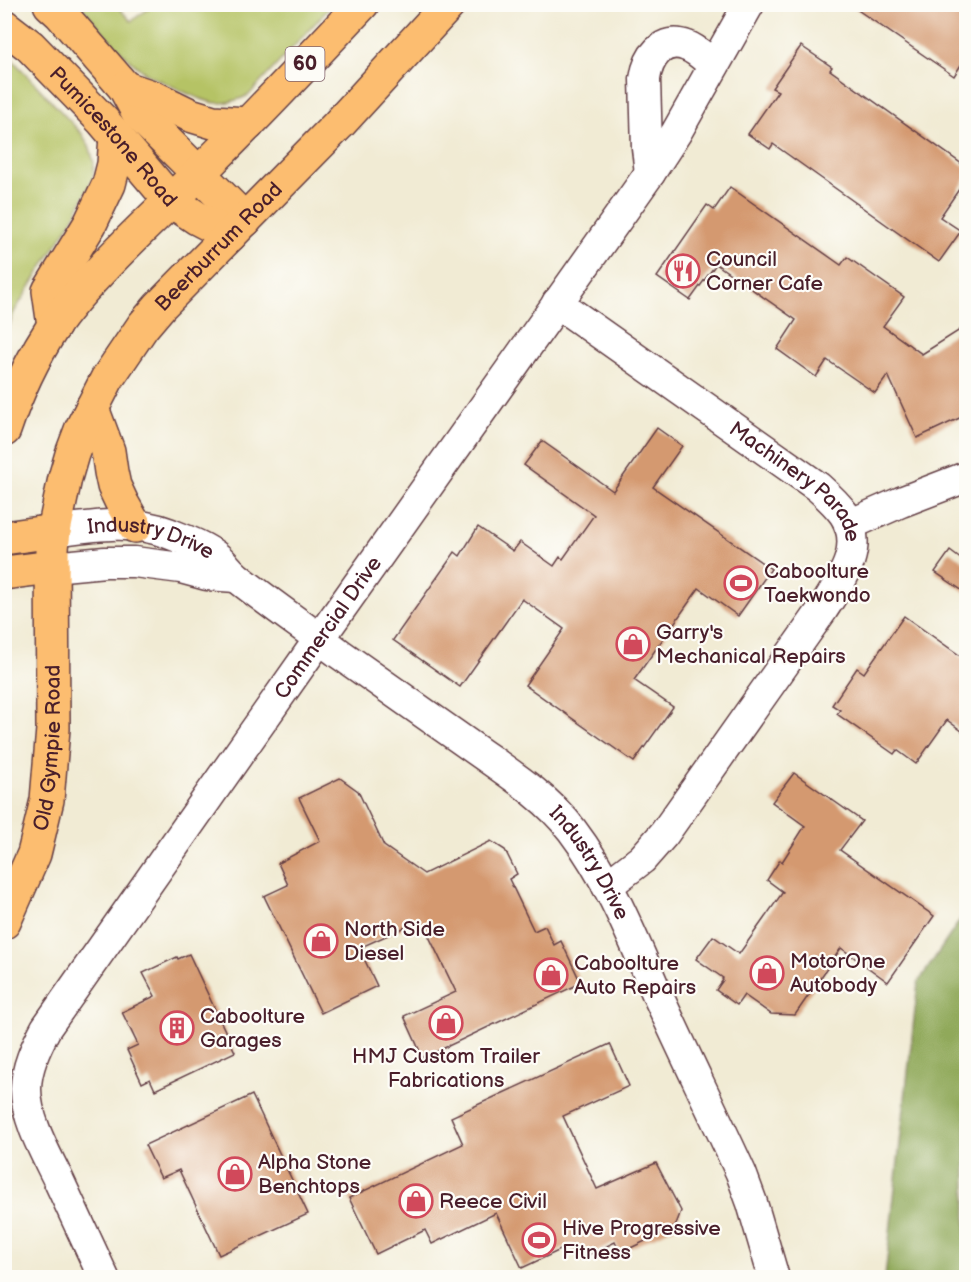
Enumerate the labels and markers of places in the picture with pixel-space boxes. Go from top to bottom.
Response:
place label: Council Corner Cafe [706,247,823,296]
restaurant icon: Council Corner Cafe [665,253,701,289]
place label: Caboolture Taekwondo [764,559,871,608]
sports icon: Caboolture Taekwondo [723,565,759,601]
place label: Garry's Mechanical Repairs [656,620,846,669]
shop icon: Garry's Mechanical Repairs [615,626,651,662]
place label: North Side Diesel [344,917,445,966]
shop icon: North Side Diesel [303,923,339,959]
place label: MotorOne Autobody [790,949,885,998]
place label: Caboolture Auto Repairs [574,951,696,1000]
shop icon: MotorOne Autobody [749,955,785,991]
shop icon: Caboolture Auto Repairs [533,957,569,993]
place label: Caboolture Garages [200,1004,305,1053]
shop icon: HMJ Custom Trailer Fabrications [428,1005,464,1041]
building icon: Caboolture Garages [159,1010,195,1046]
place label: HMJ Custom Trailer Fabrications [352,1044,540,1093]
place label: Alpha Stone Benchtops [258,1150,371,1199]
shop icon: Alpha Stone Benchtops [217,1156,253,1192]
shop icon: Reece Civil [398,1183,434,1219]
place label: Reece Civil [439,1189,547,1214]
place label: Hive Progressive Fitness [562,1216,721,1265]
sports icon: Hive Progressive Fitness [521,1222,557,1258]

